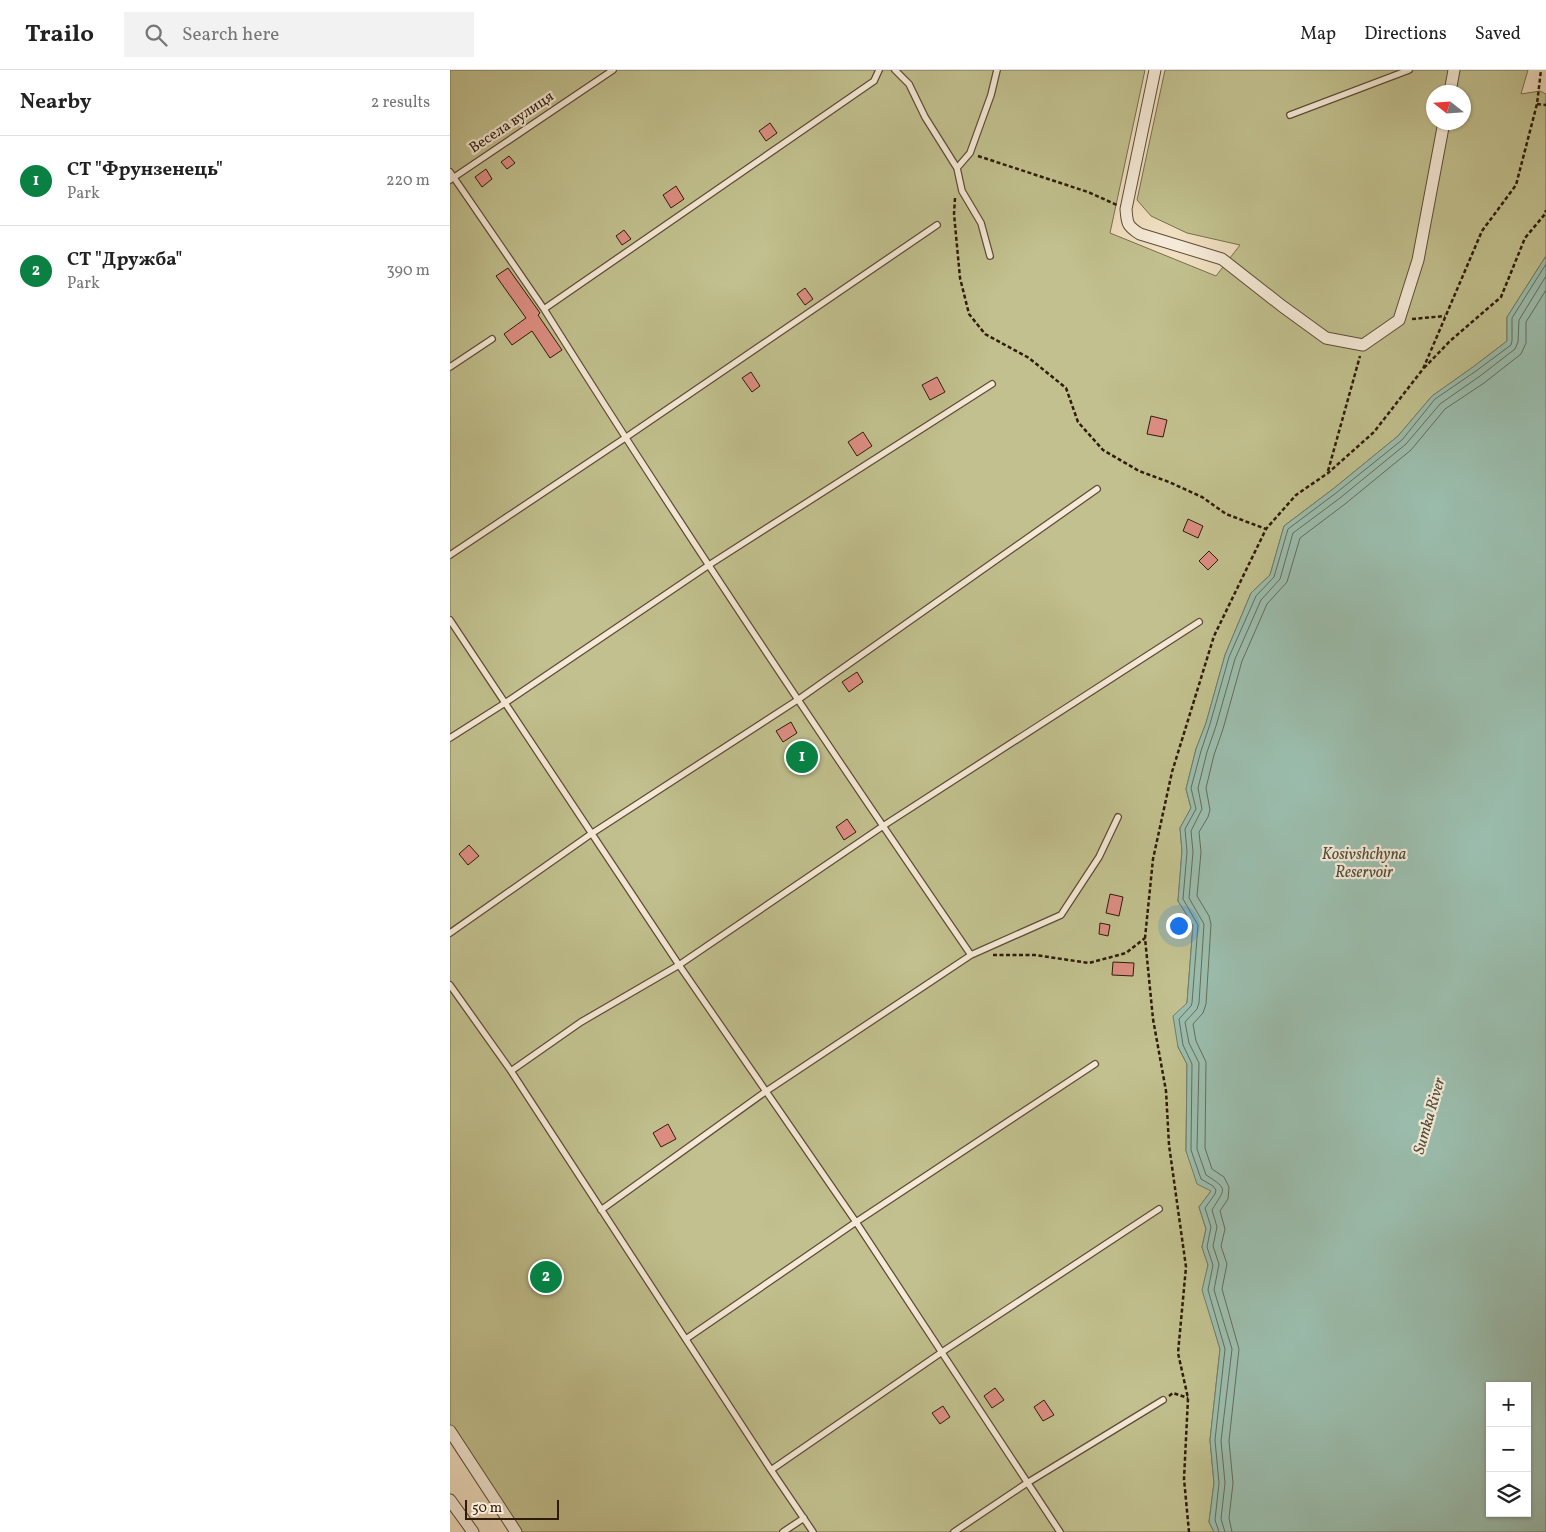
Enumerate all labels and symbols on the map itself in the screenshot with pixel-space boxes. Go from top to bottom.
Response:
north arrow [1426,85,1471,130]
street label: Весела вулиця [465,87,559,159]
pin: 1 [786,738,818,776]
water label: Kosivshchyna Reservoir [1322,844,1407,884]
your location [1166,913,1192,939]
water label: Sumka River [1409,1074,1452,1157]
pin: 2 [530,1258,562,1296]
scale bar [465,1497,559,1520]

